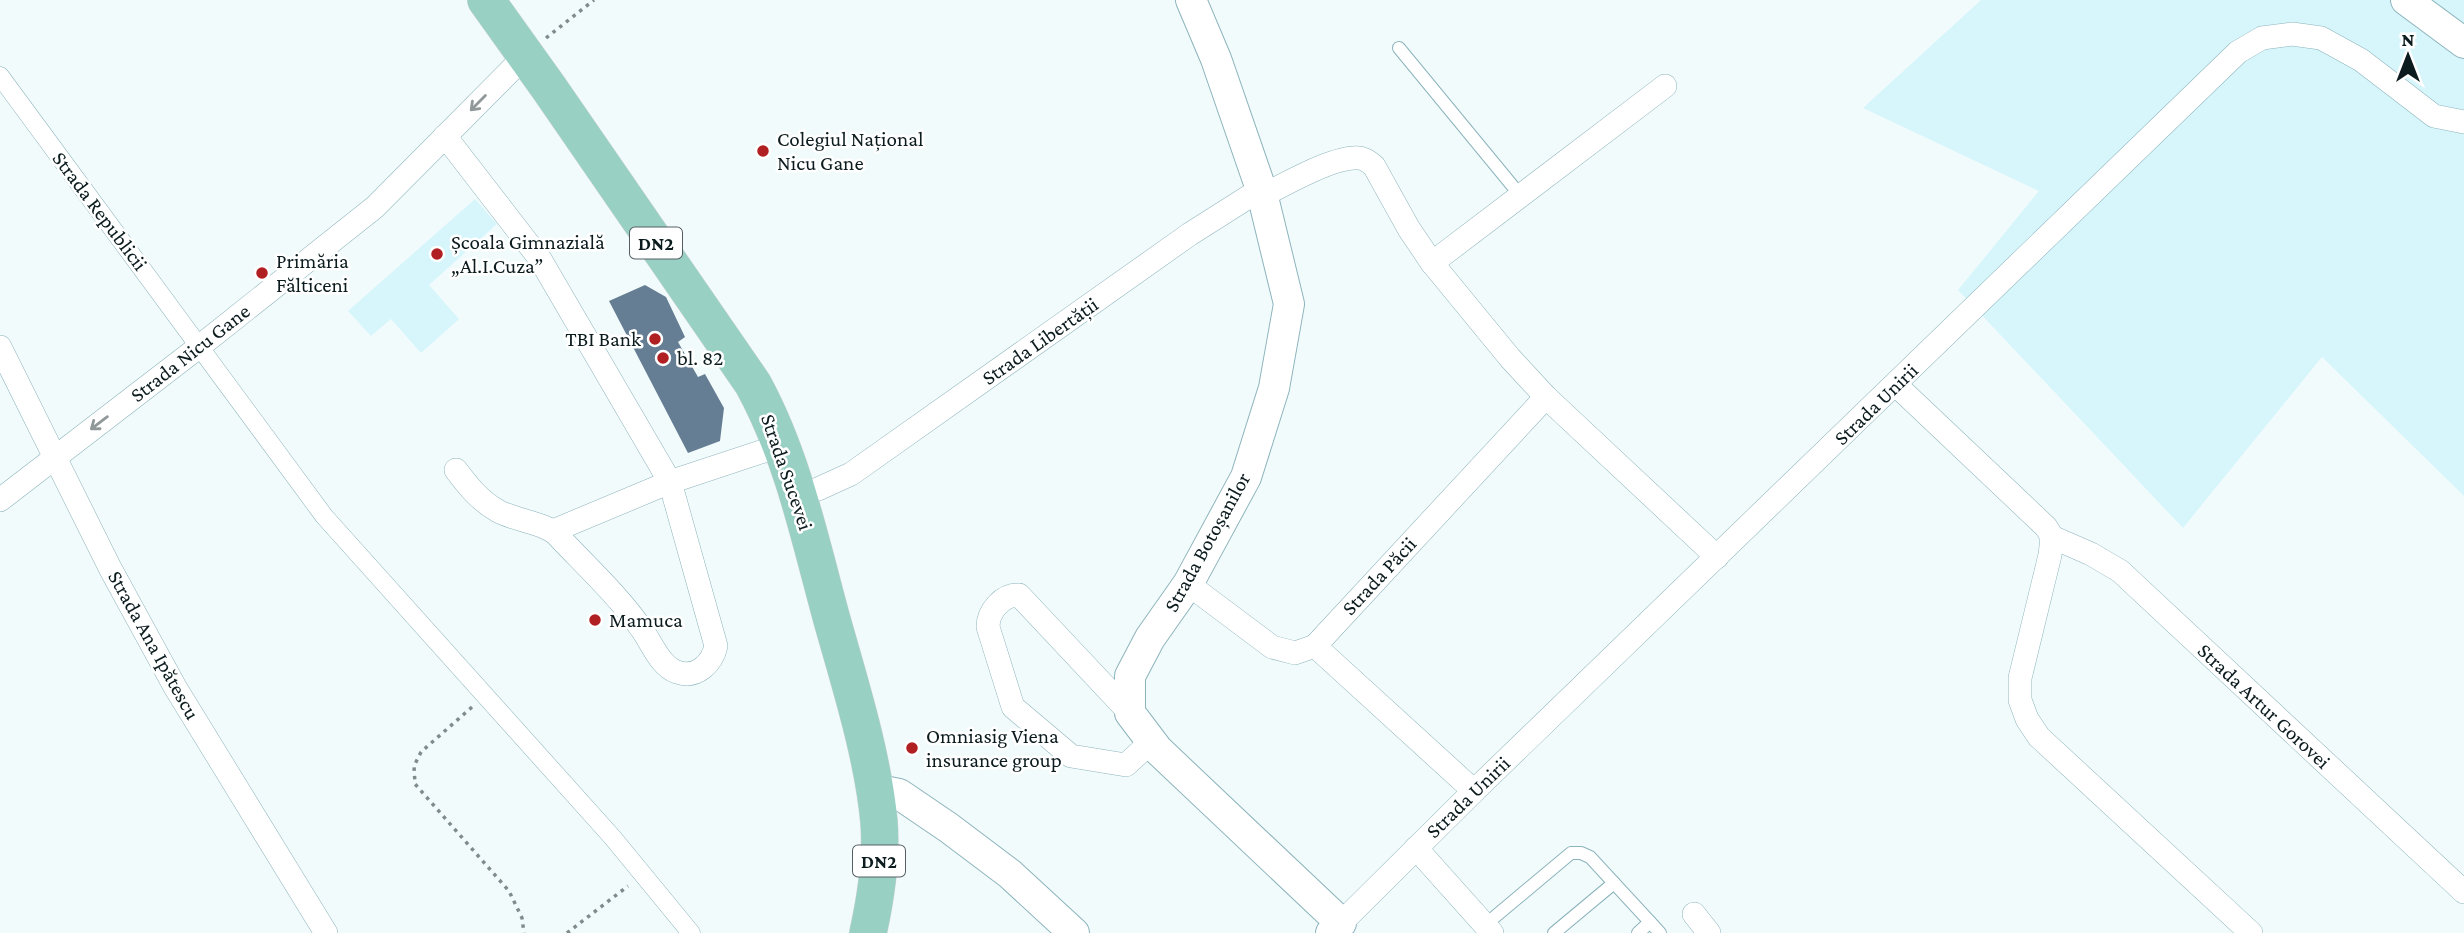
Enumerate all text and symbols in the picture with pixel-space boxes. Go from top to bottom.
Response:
north arrow [2373,21,2443,91]
text: N [2402,29,2415,50]
one-way arrow [470,94,487,111]
place label: Colegiul Național Nicu Gane [777,127,923,175]
marker: Colegiul Național Nicu Gane [755,143,771,159]
street label: Strada Republicii [48,147,153,276]
road number: DN2 [630,228,682,258]
place label: Școala Gimnazială „Al.I.Cuza” [451,230,605,278]
marker: Școala Gimnazială „Al.I.Cuza” [429,246,445,262]
place label: Primăria Fălticeni [276,249,349,297]
marker: Primăria Fălticeni [254,265,270,281]
street label: Strada Libertății [977,292,1104,391]
street label: Strada Nicu Gane [126,299,254,407]
place label: TBI Bank [565,327,641,351]
marker: TBI Bank [647,331,663,347]
place label: bl. 82 [677,346,723,370]
marker: bl. 82 [655,350,671,366]
street label: Strada Unirii [1829,358,1923,450]
street label: Strada Sucevei [756,411,818,534]
one-way arrow [90,416,109,431]
street label: Strada Botoșanilor [1159,468,1256,616]
street label: Strada Păcii [1337,532,1422,620]
street label: Strada Ana Ipătescu [103,566,205,724]
place label: Mamuca [609,608,683,632]
marker: Mamuca [587,612,603,628]
street label: Strada Artur Gorovei [2193,638,2336,774]
place label: Omniasig Viena insurance group [926,724,1062,772]
marker: Omniasig Viena insurance group [904,740,920,756]
street label: Strada Unirii [1421,751,1515,843]
road number: DN2 [853,846,905,876]

